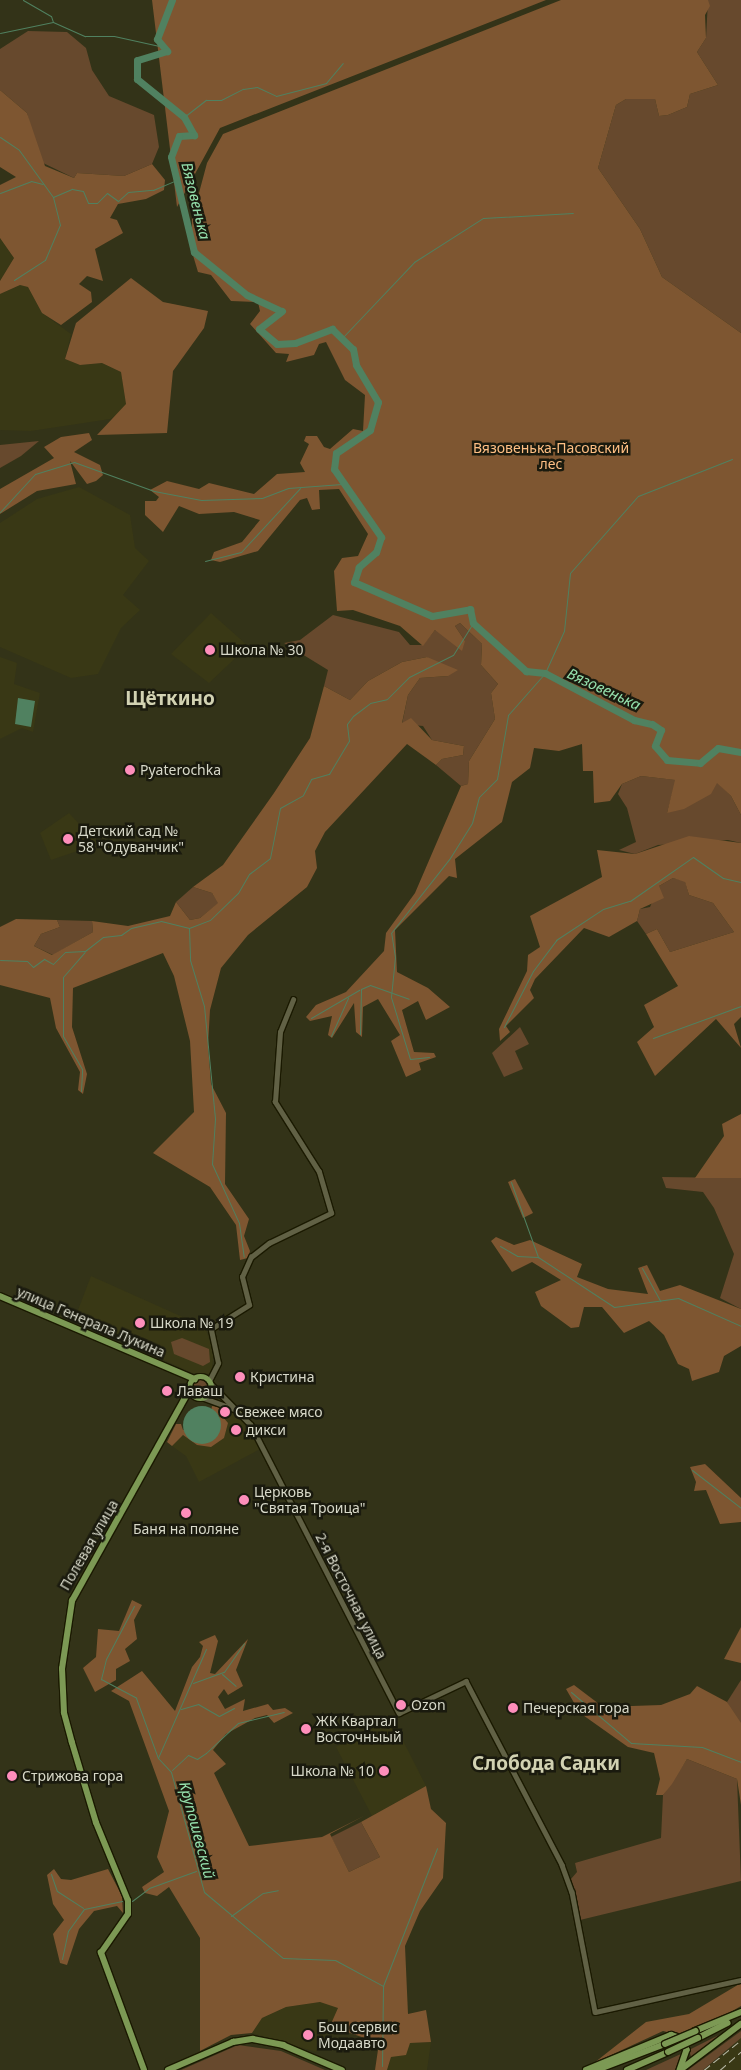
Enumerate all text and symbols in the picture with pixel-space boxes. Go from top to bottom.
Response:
water label: Вязовенька [178,161,214,241]
park label: Вязовенька-Пасовский лес [473,440,629,472]
place label: Школа № 30 [220,642,304,658]
marker: Школа № 30 [204,644,216,656]
water label: Вязовенька [565,664,643,714]
district label: Щёткино [125,688,215,710]
place label: Pyaterochka [140,762,221,778]
marker: Pyaterochka [124,764,136,776]
place label: Детский сад № 58 "Одуванчик" [78,823,184,856]
marker: Детский сад № 58 "Одуванчик" [62,833,74,845]
street label: улица Генерала Лукина [14,1283,168,1361]
place label: Школа № 19 [150,1315,234,1331]
marker: Школа № 19 [134,1317,146,1329]
place label: Кристина [250,1369,314,1385]
marker: Кристина [234,1371,246,1383]
place label: Лаваш [177,1383,223,1399]
marker: Лаваш [161,1385,173,1397]
place label: Свежее мясо [235,1404,323,1420]
marker: Свежее мясо [219,1406,231,1418]
place label: дикси [246,1422,286,1438]
marker: дикси [230,1424,242,1436]
place label: Церковь "Святая Троица" [254,1484,365,1516]
marker: Церковь "Святая Троица" [238,1494,250,1506]
street label: Полевая улица [56,1497,122,1593]
marker: Баня на поляне [180,1507,192,1519]
place label: Баня на поляне [133,1521,239,1537]
street label: 2-я Восточная улица [312,1530,390,1662]
place label: Ozon [411,1697,446,1713]
marker: Ozon [395,1699,407,1711]
place label: Печерская гора [523,1700,629,1716]
marker: Печерская гора [507,1702,519,1714]
place label: ЖК Квартал Восточныый [316,1713,402,1745]
marker: ЖК Квартал Восточныый [300,1723,312,1735]
district label: Слобода Садки [472,1753,620,1775]
place label: Школа № 10 [290,1763,374,1779]
marker: Школа № 10 [378,1765,390,1777]
place label: Стрижова гора [22,1768,123,1784]
marker: Стрижова гора [6,1770,18,1782]
water label: Крупошевский [175,1779,219,1881]
place label: Бош сервис Модаавто [318,2019,398,2052]
marker: Бош сервис Модаавто [302,2029,314,2041]

